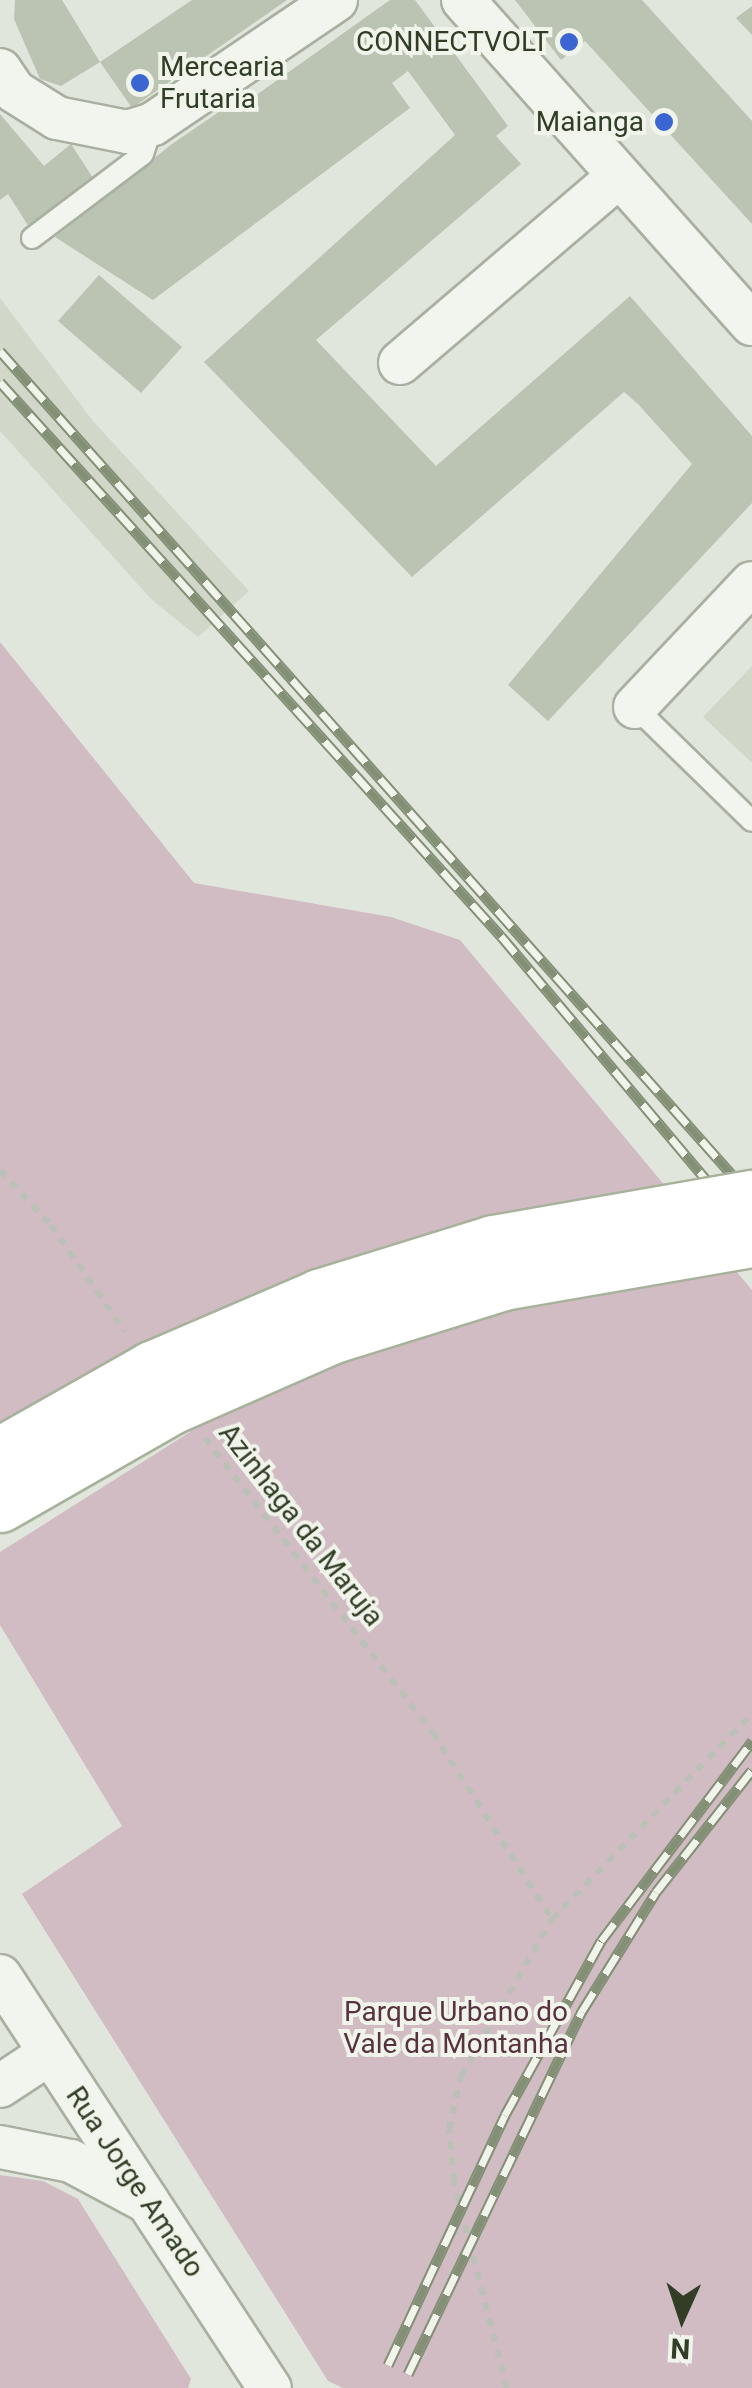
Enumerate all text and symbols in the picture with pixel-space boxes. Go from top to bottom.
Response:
place label: CONNECTVOLT [356,25,549,59]
marker: CONNECTVOLT [558,31,580,53]
place label: Mercearia Frutaria [160,50,285,116]
marker: Mercearia Frutaria [129,72,151,94]
place label: Maianga [536,105,644,139]
marker: Maianga [653,111,675,133]
street label: Azinhaga da Maruja [212,1417,390,1633]
park label: Parque Urbano do Vale da Montanha [343,1995,569,2061]
street label: Rua Jorge Amado [59,2080,211,2284]
north arrow [632,2268,732,2368]
text: N [670,2331,691,2365]

